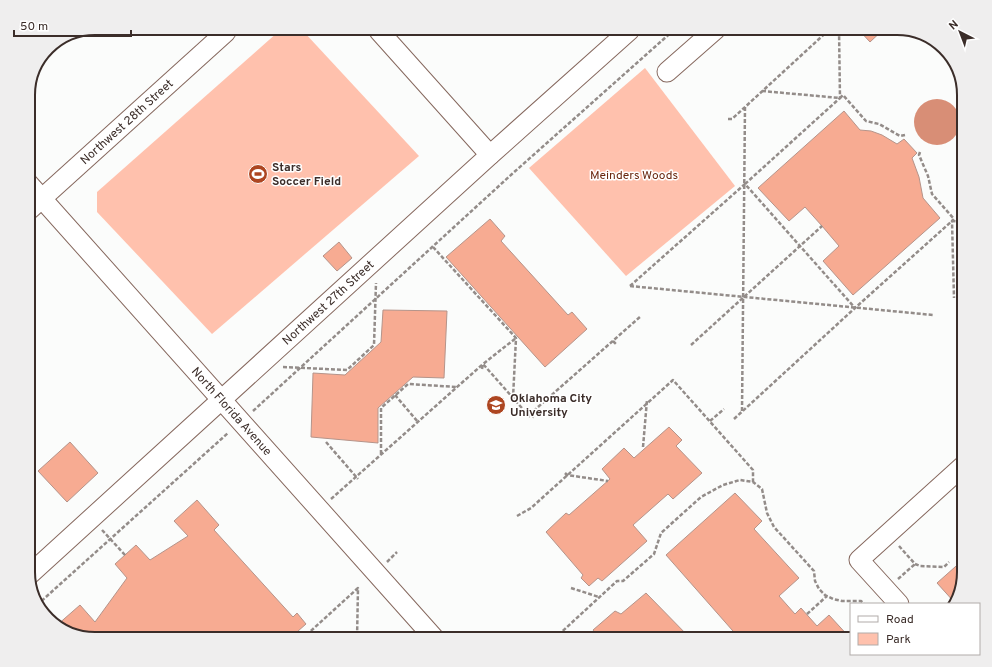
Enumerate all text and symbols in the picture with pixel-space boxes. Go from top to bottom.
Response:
scale bar [14,12,131,38]
north arrow [940,12,980,52]
text: N [946,17,962,33]
text: 50 m [20,19,48,35]
street label: Northwest 28th Street [77,76,177,169]
place label: Stars Soccer Field [272,160,341,190]
sports icon: Stars Soccer Field [247,163,269,185]
park label: Meinders Woods [590,168,678,184]
street label: Northwest 27th Street [279,257,378,349]
street label: North Florida Avenue [187,364,275,460]
place label: Oklahoma City University [510,391,592,421]
school or university icon: Oklahoma City University [485,394,507,416]
legend [850,603,980,655]
text: Road [886,612,914,628]
text: Park [886,632,911,648]

